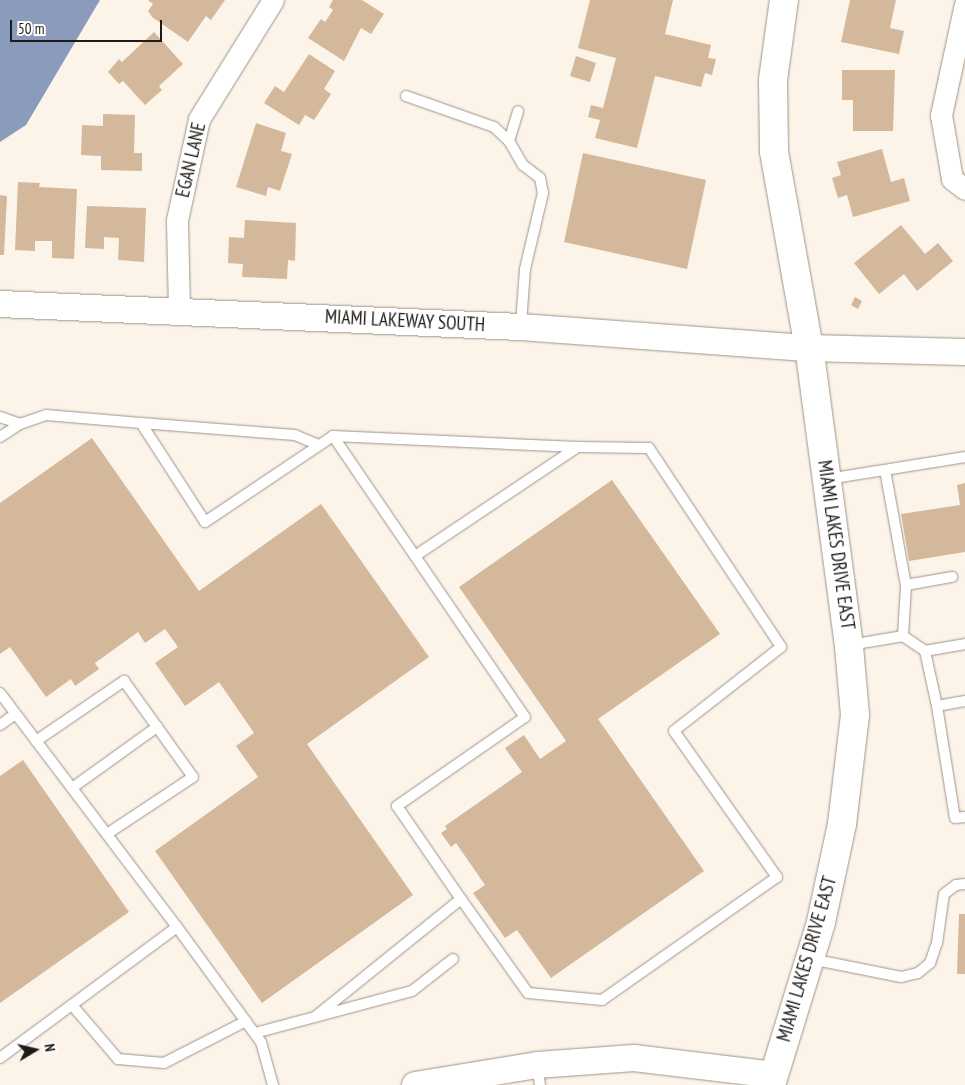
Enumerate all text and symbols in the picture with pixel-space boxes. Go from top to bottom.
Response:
scale bar [12,10,165,42]
text: 50 m [18,19,44,38]
street label: EGAN LANE [171,120,211,200]
street label: MIAMI LAKEWAY SOUTH [324,305,486,337]
street label: MIAMI LAKES DRIVE EAST [813,459,859,631]
street label: MIAMI LAKES DRIVE EAST [772,874,842,1044]
north arrow [10,1025,60,1075]
text: N [40,1043,59,1053]

